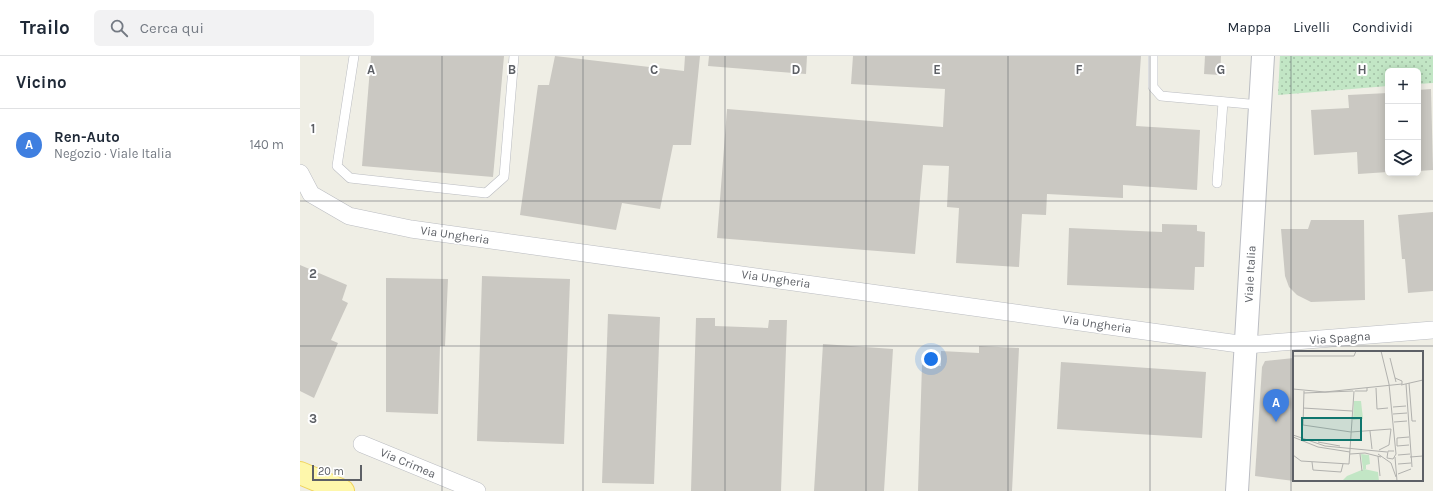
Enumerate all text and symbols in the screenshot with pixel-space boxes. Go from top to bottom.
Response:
search box [94,10,374,46]
text: Trailo [20,17,70,39]
icon: search [108,17,130,39]
text: Cerca qui [140,19,204,37]
text: Mappa [1228,19,1271,36]
text: Livelli [1293,19,1330,36]
text: Condividi [1352,19,1413,36]
text: A [367,62,375,77]
text: B [508,62,516,77]
text: C [650,62,658,77]
text: D [792,62,801,77]
text: E [933,62,941,77]
text: F [1075,62,1083,77]
text: G [1217,62,1225,77]
text: H [1357,62,1367,77]
map controls [1385,68,1421,176]
button: + [1385,68,1421,104]
text: Vicino [16,72,67,92]
button: − [1385,104,1421,140]
text: 1 [311,121,315,136]
text: Ren-Auto [54,128,120,146]
text: A [25,137,33,152]
text: 140 m [249,137,284,152]
button: layers [1385,140,1421,176]
text: Negozio · Viale Italia [54,146,172,161]
street label: Via Ungheria [420,223,490,247]
street label: Viale Italia [1242,245,1258,303]
text: 2 [309,266,317,281]
street label: Via Ungheria [741,267,811,291]
street label: Via Ungheria [1062,312,1132,336]
street label: Via Spagna [1309,329,1371,347]
your location [921,349,941,369]
inset map [1293,351,1423,481]
pin: A [1263,389,1289,422]
text: 3 [309,411,317,426]
street label: Via Crimea [378,445,438,481]
scale bar [312,463,362,482]
text: 20 m [318,465,344,478]

